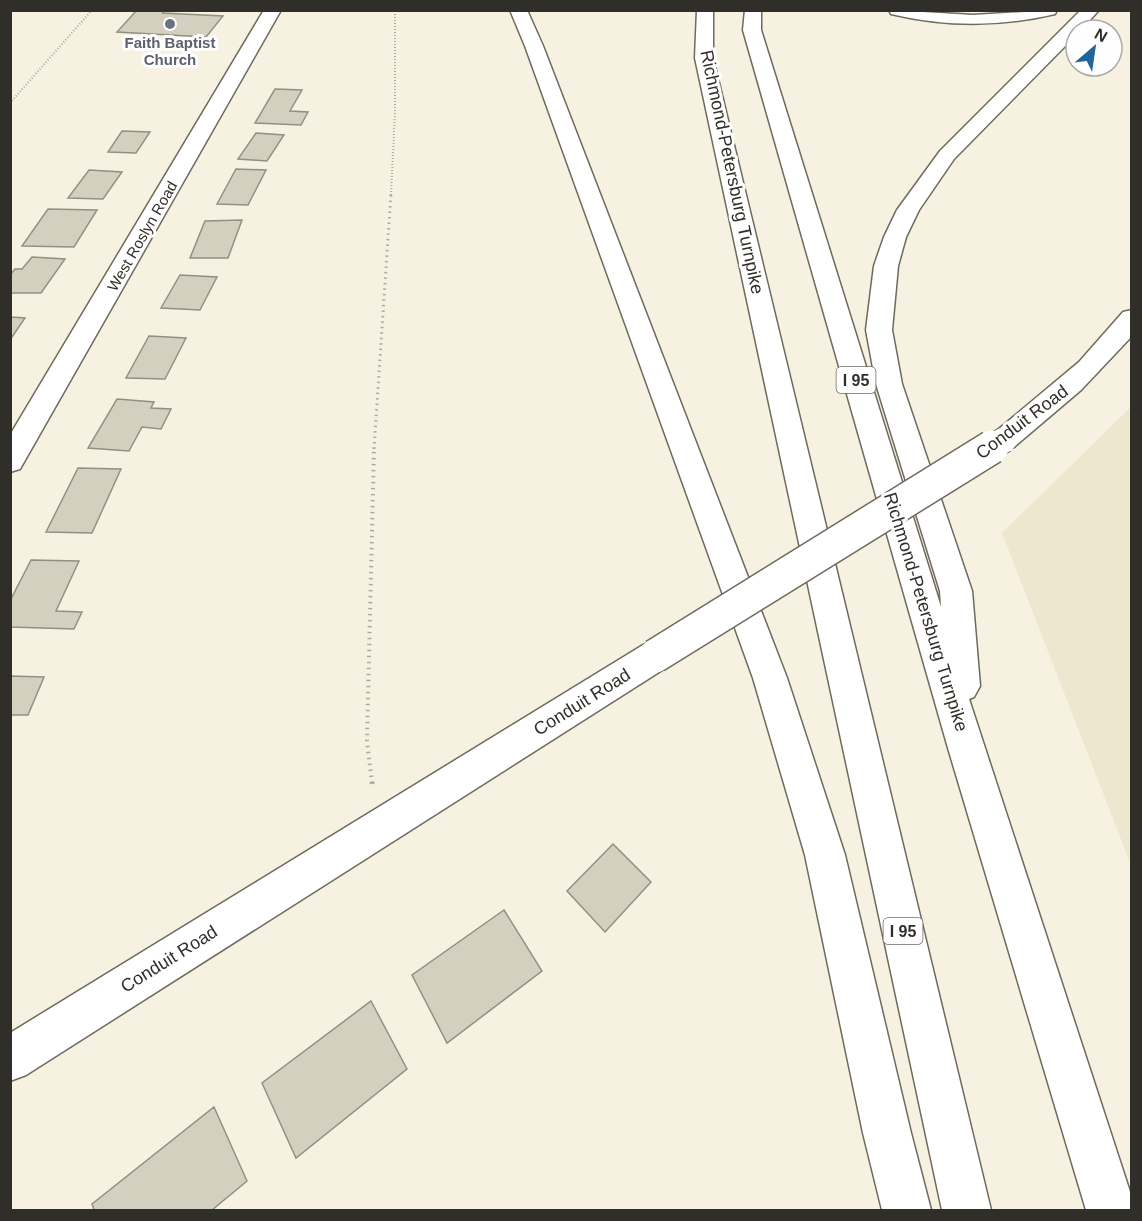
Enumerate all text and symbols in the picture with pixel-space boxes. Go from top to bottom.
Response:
marker: Faith Baptist Church [163,17,177,31]
north arrow [1064,18,1124,78]
text: N [1092,25,1110,46]
place label: Faith Baptist Church [125,34,215,68]
street label: Richmond-Petersburg Turnpike [696,48,768,296]
street label: West Roslyn Road [104,178,180,294]
road number: I 95 [836,367,876,393]
street label: Conduit Road [972,381,1072,463]
street label: Richmond-Petersburg Turnpike [880,490,972,734]
street label: Conduit Road [530,664,634,740]
road number: I 95 [884,918,922,944]
street label: Conduit Road [117,921,221,997]

